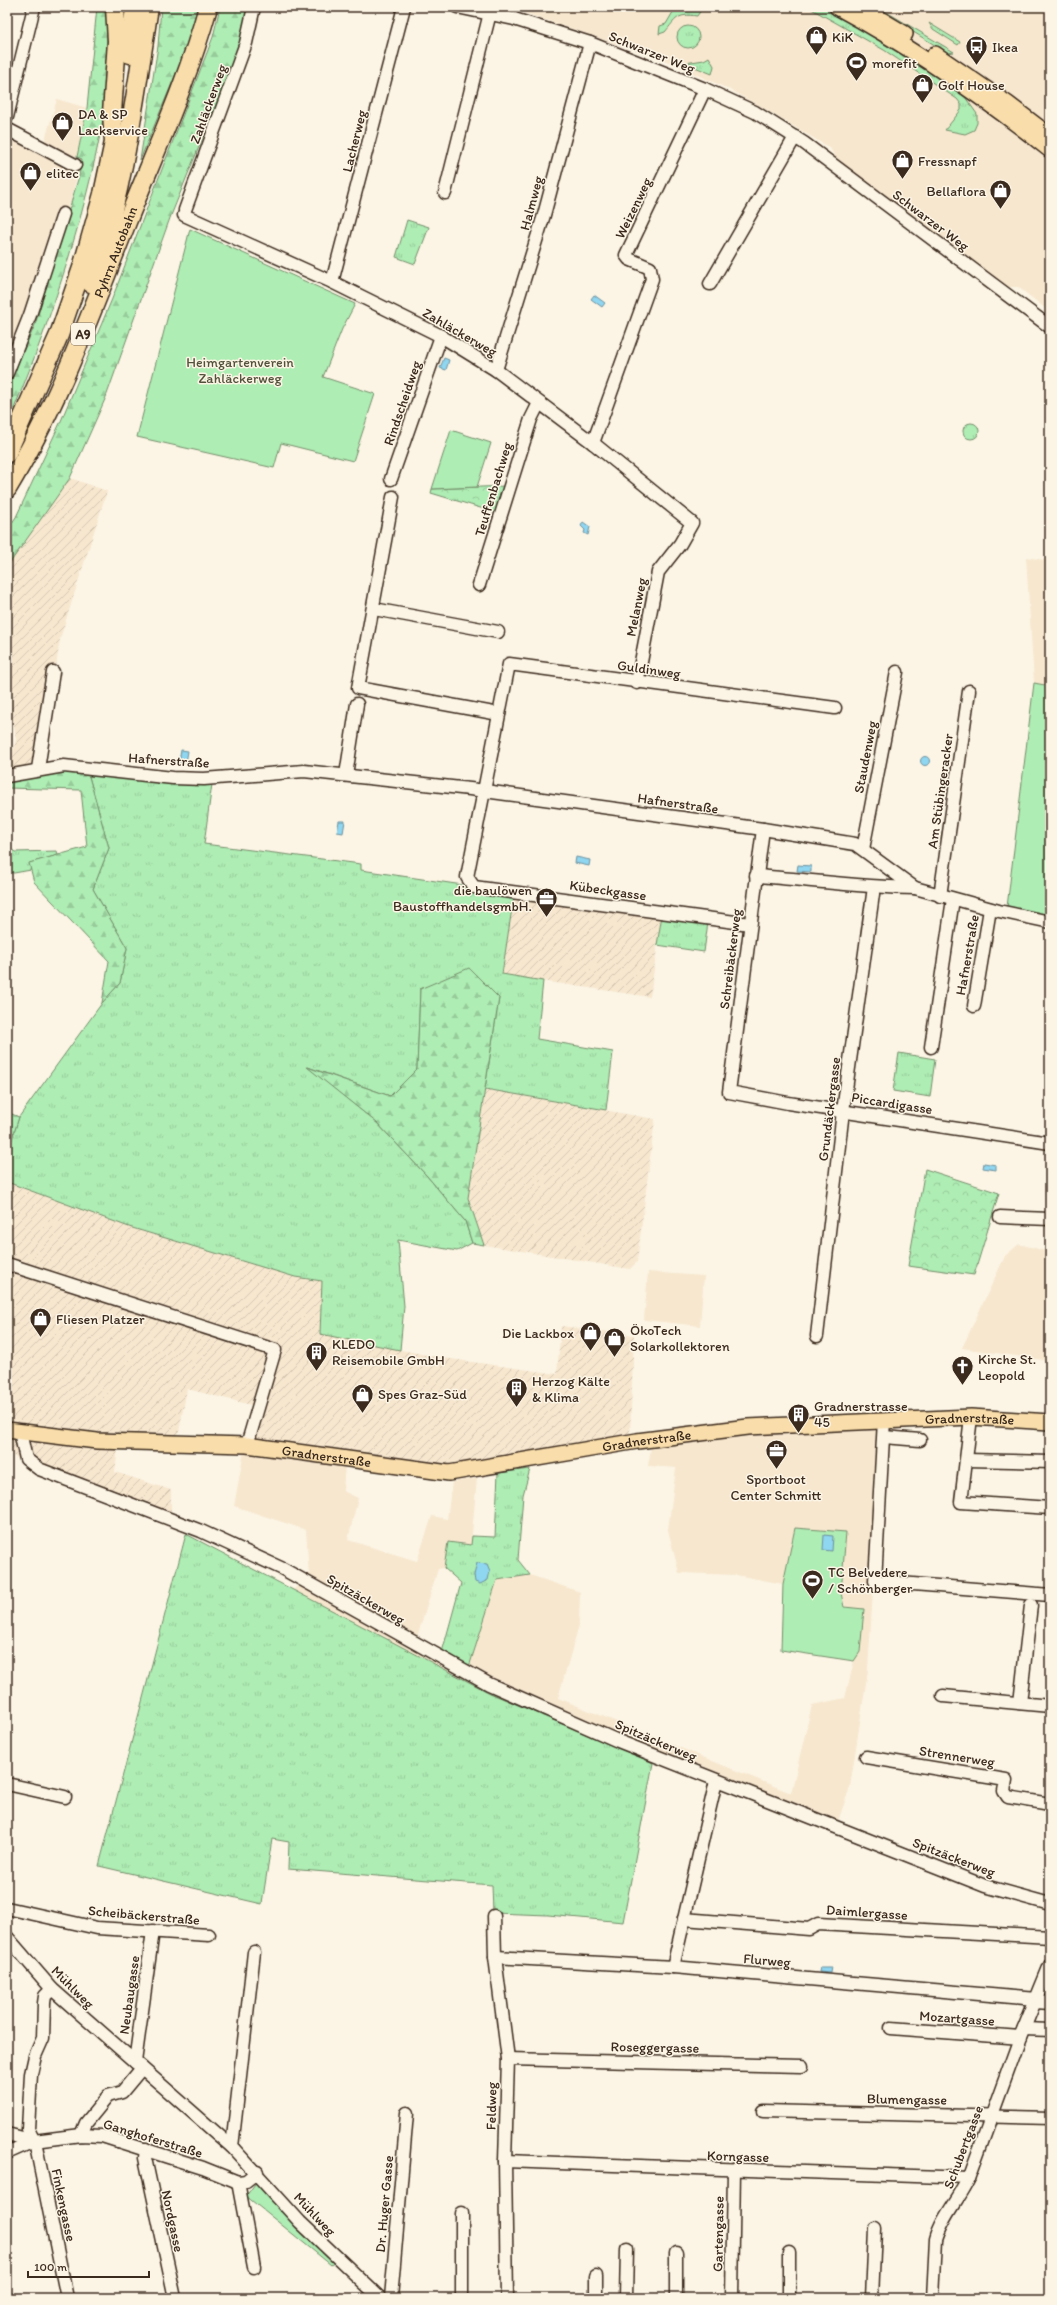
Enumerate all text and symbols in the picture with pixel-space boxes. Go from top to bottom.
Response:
shop icon: KiK [804,24,830,57]
street label: Schwarzer Weg [606,27,698,78]
place label: KiK [832,29,854,46]
bus stop icon: Ikea [964,34,990,67]
place label: Ikea [992,39,1018,56]
sports icon: morefit [844,50,870,83]
place label: morefit [872,55,917,72]
street label: Zahläckerweg [186,61,231,146]
shop icon: Golf House [909,72,935,105]
place label: Golf House [938,77,1005,94]
place label: DA & SP Lackservice [78,106,148,139]
street label: Lacherweg [339,107,371,174]
shop icon: DA & SP Lackservice [49,109,75,142]
shop icon: Fressnapf [889,148,915,181]
place label: Fressnapf [918,153,978,170]
shop icon: elitec [18,160,44,193]
place label: elitec [46,165,79,182]
street label: Halmweg [516,173,547,232]
street label: Weizenweg [611,174,656,242]
shop icon: Bellaflora [988,178,1014,211]
place label: Bellaflora [927,183,987,200]
street label: Schwarzer Weg [889,186,973,255]
street label: Pyhrn Autobahn [90,204,142,300]
street label: Zahläckerweg [419,304,501,361]
road number: A9 [71,323,95,345]
park label: Heimgartenverein Zahläckerweg [186,354,294,387]
street label: Rindscheidweg [380,358,425,448]
street label: Teuffenbachweg [471,439,516,538]
street label: Melanweg [622,575,651,638]
street label: Guldinweg [616,657,683,682]
street label: Staudenweg [850,718,881,795]
street label: Am Stübingeracker [924,732,957,850]
street label: Hafnerstraße [128,749,210,772]
street label: Hafnerstraße [636,789,720,818]
street label: Kübeckgasse [568,877,648,904]
place label: die baulöwen BaustoffhandelsgmbH. [393,882,533,915]
office icon: die baulöwen BaustoffhandelsgmbH. [534,885,560,918]
street label: Schreibäckerweg [716,907,745,1010]
street label: Hafnerstraße [952,913,983,997]
street label: Grundäckergasse [815,1056,844,1162]
street label: Piccardigasse [850,1089,934,1118]
shop icon: Fliesen Platzer [28,1306,54,1339]
place label: Fliesen Platzer [56,1311,145,1328]
shop icon: Die Lackbox [577,1320,603,1353]
place label: ÖkoTech Solarkollektoren [630,1322,730,1355]
place label: Die Lackbox [502,1325,574,1342]
shop icon: ÖkoTech Solarkollektoren [602,1325,628,1358]
place label: KLEDO Reisemobile GmbH [332,1336,445,1369]
building icon: KLEDO Reisemobile GmbH [303,1339,329,1372]
place label: Kirche St. Leopold [978,1351,1036,1384]
church icon: Kirche St. Leopold [950,1354,976,1387]
place label: Herzog Kälte & Klima [532,1373,610,1406]
building icon: Herzog Kälte & Klima [504,1376,530,1409]
shop icon: Spes Graz-Süd [350,1381,376,1414]
place label: Spes Graz-Süd [378,1386,467,1403]
place label: Gradnerstrasse 45 [814,1398,908,1431]
building icon: Gradnerstrasse 45 [785,1401,811,1434]
street label: Gradnerstraße [924,1409,1015,1429]
street label: Gradnerstraße [601,1426,693,1456]
office icon: Sportboot Center Schmitt [763,1438,789,1471]
street label: Gradnerstraße [281,1442,372,1471]
place label: Sportboot Center Schmitt [730,1471,822,1504]
place label: TC Belvedere / Schönberger [828,1564,913,1597]
sports icon: TC Belvedere / Schönberger [799,1567,825,1600]
street label: Spitzäckerweg [324,1570,409,1629]
street label: Spitzäckerweg [612,1716,700,1766]
street label: Strennerweg [918,1742,997,1771]
street label: Spitzäckerweg [910,1834,998,1881]
street label: Daimlergasse [826,1901,909,1924]
street label: Scheibäckerstraße [87,1902,201,1929]
street label: Flurweg [743,1950,792,1971]
street label: Neubaugasse [116,1954,143,2036]
street label: Mühlweg [48,1962,98,2013]
street label: Mozartgasse [919,2007,996,2030]
street label: Roseggergasse [611,2038,700,2057]
street label: Feldweg [483,2081,500,2130]
street label: Blumengasse [867,2090,948,2109]
street label: Schubertgasse [940,2103,987,2191]
street label: Ganghoferstraße [101,2115,205,2162]
street label: Korngasse [707,2147,770,2166]
street label: Dr. Huger Gasse [372,2154,397,2253]
street label: Finkengasse [47,2167,80,2243]
street label: Nordgasse [158,2189,187,2254]
street label: Mühlweg [290,2189,340,2240]
street label: Gartengasse [709,2196,728,2272]
scale bar [28,2253,149,2279]
text: 100 m [34,2260,67,2274]

